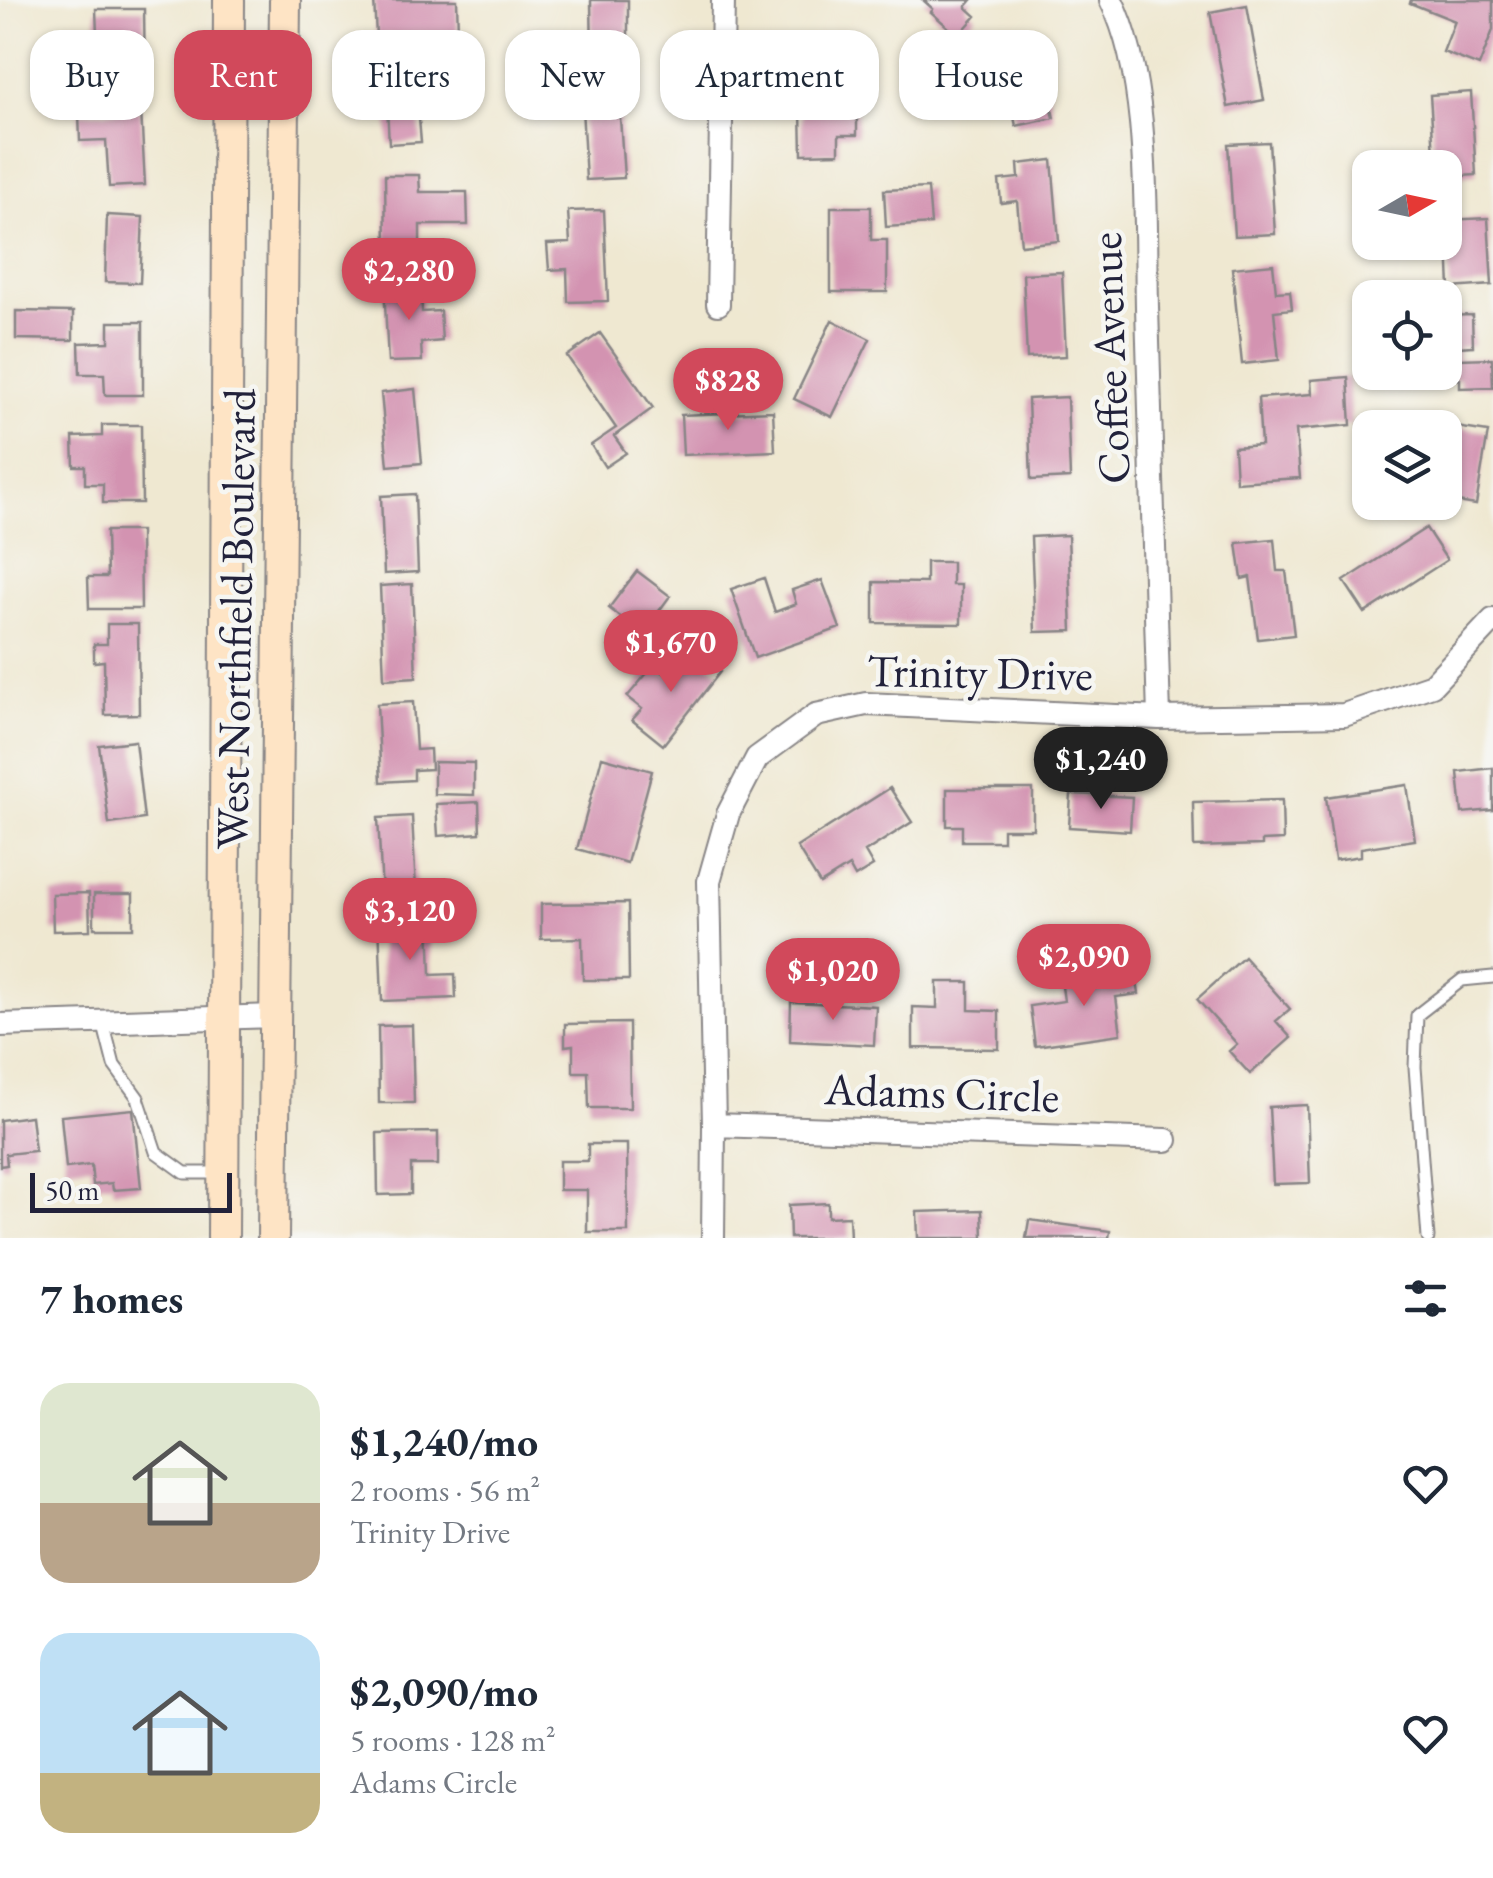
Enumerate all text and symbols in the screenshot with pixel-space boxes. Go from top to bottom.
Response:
chip: Buy [30,30,154,120]
chip: Rent [174,30,312,120]
chip: Filters [332,30,485,120]
chip: New [505,30,640,120]
chip: Apartment [660,30,879,120]
chip: House [899,30,1058,120]
north arrow [1352,150,1462,260]
map controls [1352,150,1462,520]
street label: Coffee Avenue [1076,231,1142,485]
pin: $2,280 [328,238,490,323]
text: $2,280 [364,249,454,291]
button: locate [1352,280,1462,390]
pin: $828 [669,348,787,433]
text: $828 [695,359,761,401]
street label: West Northfield Boulevard [202,388,268,850]
button: layers [1352,410,1462,520]
pin: $1,670 [590,610,752,695]
text: $1,670 [626,621,716,663]
street label: Trinity Drive [867,641,1093,703]
pin: $1,240 [1020,727,1182,812]
text: $1,240 [1056,738,1146,780]
pin: $3,120 [329,878,491,963]
text: $3,120 [365,889,455,931]
pin: $2,090 [1003,924,1165,1009]
text: $2,090 [1039,935,1129,977]
pin: $1,020 [752,938,914,1023]
text: $1,020 [788,949,878,991]
street label: Adams Circle [823,1059,1060,1125]
scale bar [30,1168,232,1212]
text: 50 m [45,1172,99,1208]
text: 7 homes [40,1271,183,1326]
icon: filters [1398,1271,1453,1326]
text: $1,240/mo [350,1414,538,1469]
icon: home [120,1423,240,1543]
icon: heart [1398,1456,1453,1511]
text: 2 rooms · 56 m² [350,1469,540,1511]
text: Trinity Drive [350,1511,510,1553]
text: $2,090/mo [350,1664,538,1719]
icon: home [120,1673,240,1793]
icon: heart [1398,1706,1453,1761]
text: 5 rooms · 128 m² [350,1719,556,1761]
text: Adams Circle [350,1761,517,1803]

